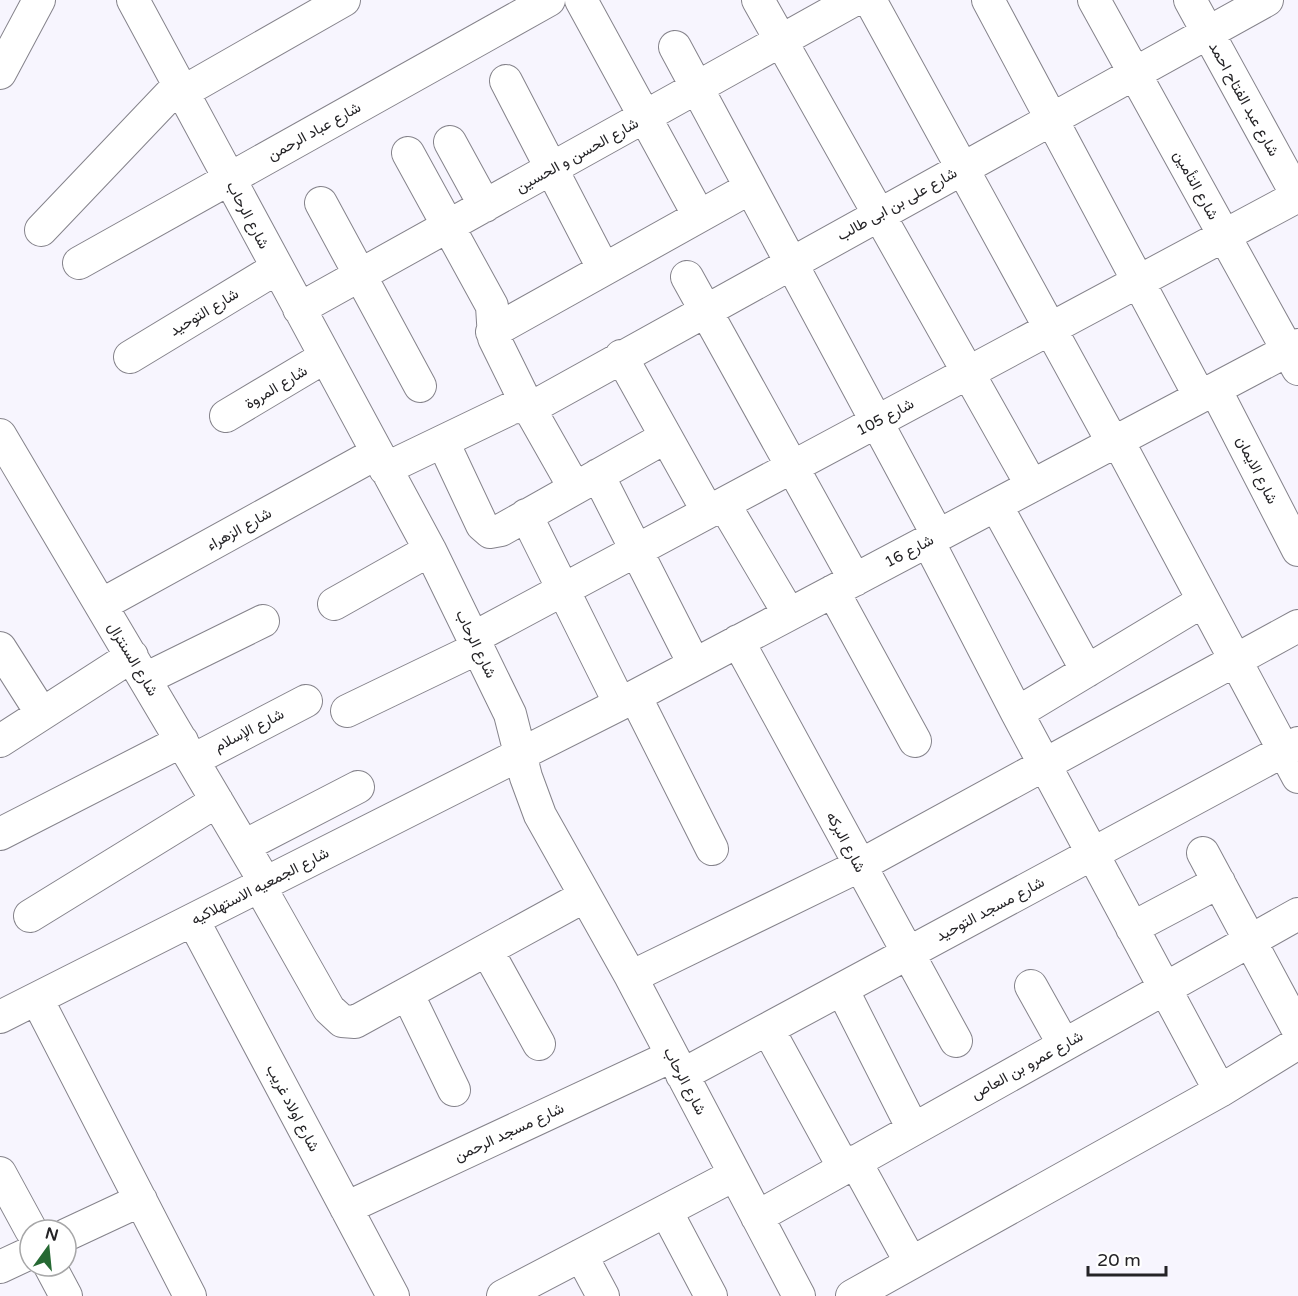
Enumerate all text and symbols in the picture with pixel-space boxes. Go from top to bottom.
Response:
street label: شارع عبد الفتاح احمد [1203,39,1283,160]
street label: شارع عباد الرحمن [264,98,365,166]
street label: شارع الحسن و الحسين [512,114,643,198]
street label: شارع التأمين [1168,147,1222,224]
street label: شارع على بن ابى طالب [834,163,961,246]
street label: شارع الرحاب [221,178,273,253]
street label: شارع التوحيد [166,284,243,341]
street label: شارع المروة [241,361,312,414]
street label: شارع 105 [853,394,918,441]
street label: شارع الايمان [1231,433,1282,508]
street label: شارع الزهراء [203,504,276,556]
street label: شارع 16 [881,531,938,573]
street label: شارع الرحاب [450,607,500,682]
street label: شارع السنترال [102,619,162,700]
street label: شارع الإسلام [211,705,288,757]
street label: شارع البركه [821,809,869,876]
street label: شارع الجمعيه الاستهلاكيه [188,843,333,930]
street label: شارع مسجد التوحيد [933,873,1048,947]
street label: شارع عمرو بن العاص [968,1027,1087,1105]
street label: شارع الرحاب [658,1044,710,1119]
street label: شارع اولاد غريب [261,1061,324,1156]
street label: شارع مسجد الرحمن [451,1099,568,1167]
north arrow [18,1218,78,1278]
text: N [43,1223,60,1246]
scale bar [1088,1239,1166,1277]
text: 20 m [1097,1249,1141,1271]

